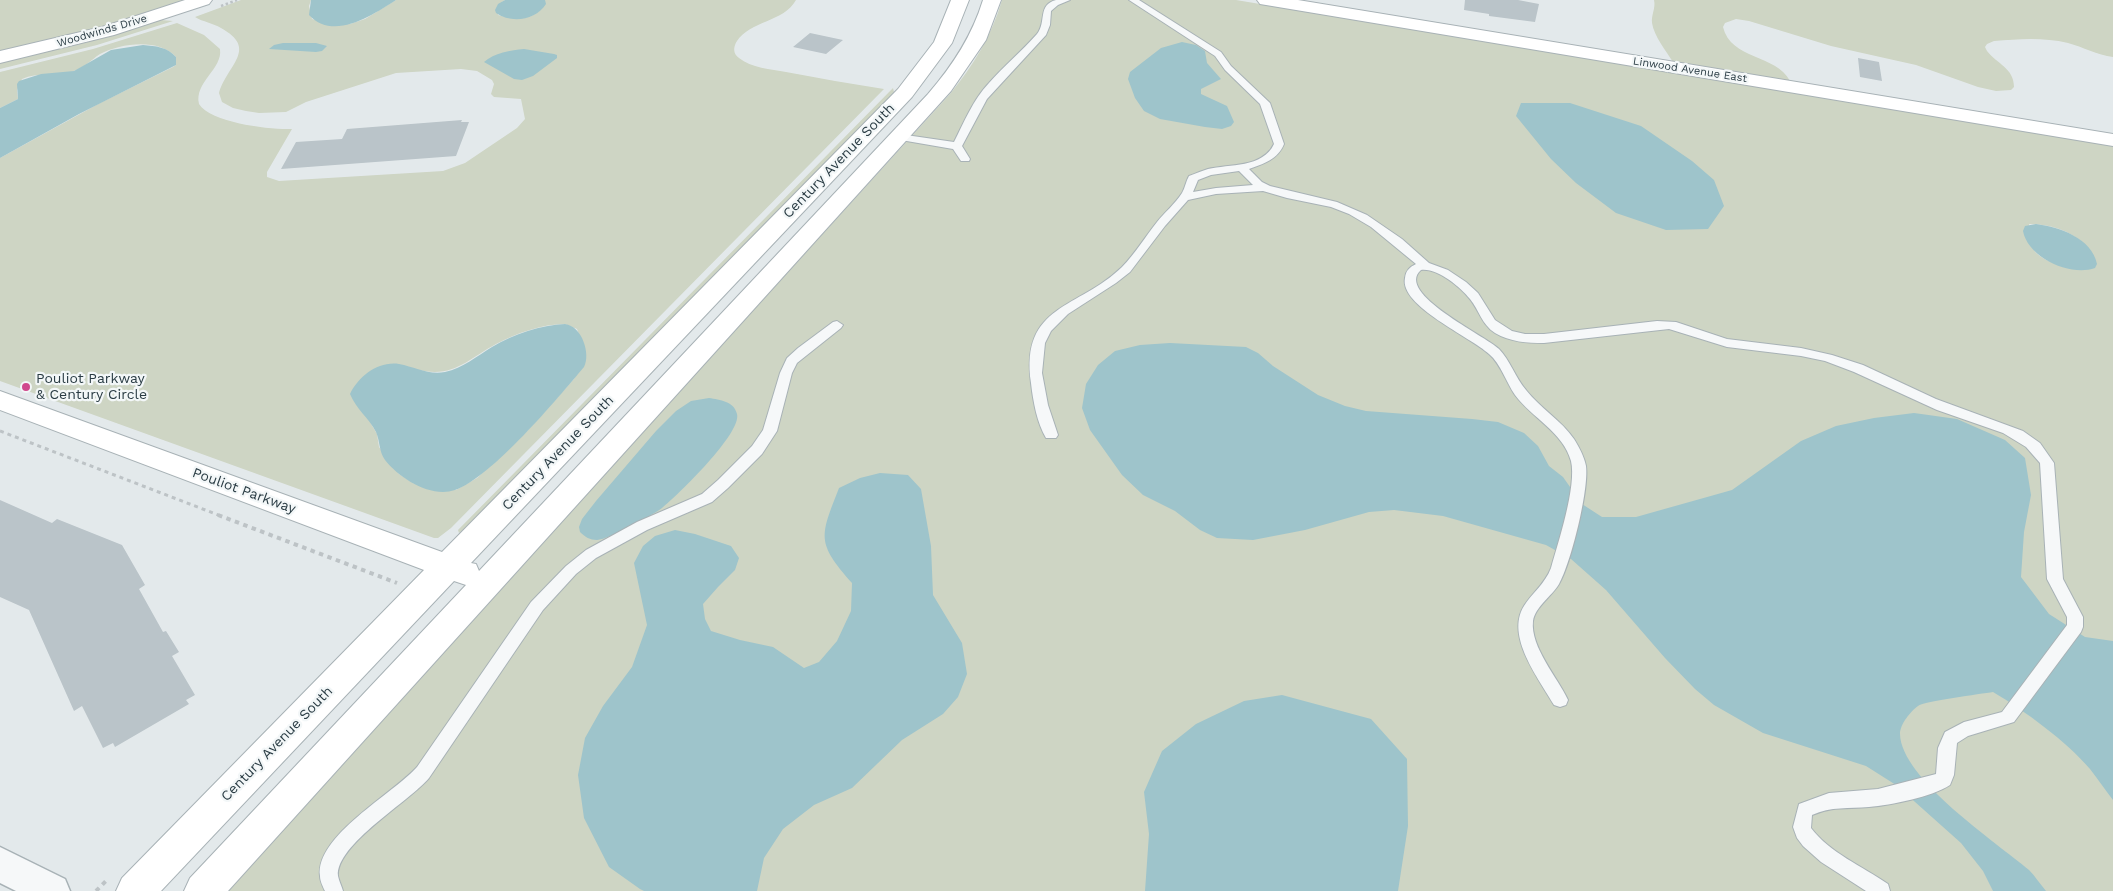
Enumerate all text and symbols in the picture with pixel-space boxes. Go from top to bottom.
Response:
street label: Woodwinds Drive [55,12,149,50]
street label: Linwood Avenue East [1632,54,1748,86]
street label: Century Avenue South [780,100,898,222]
place label: Pouliot Parkway & Century Circle [36,371,147,404]
marker: Pouliot Parkway & Century Circle [20,381,32,393]
street label: Century Avenue South [499,392,617,514]
street label: Pouliot Parkway [190,465,298,517]
street label: Century Avenue South [218,683,336,805]

